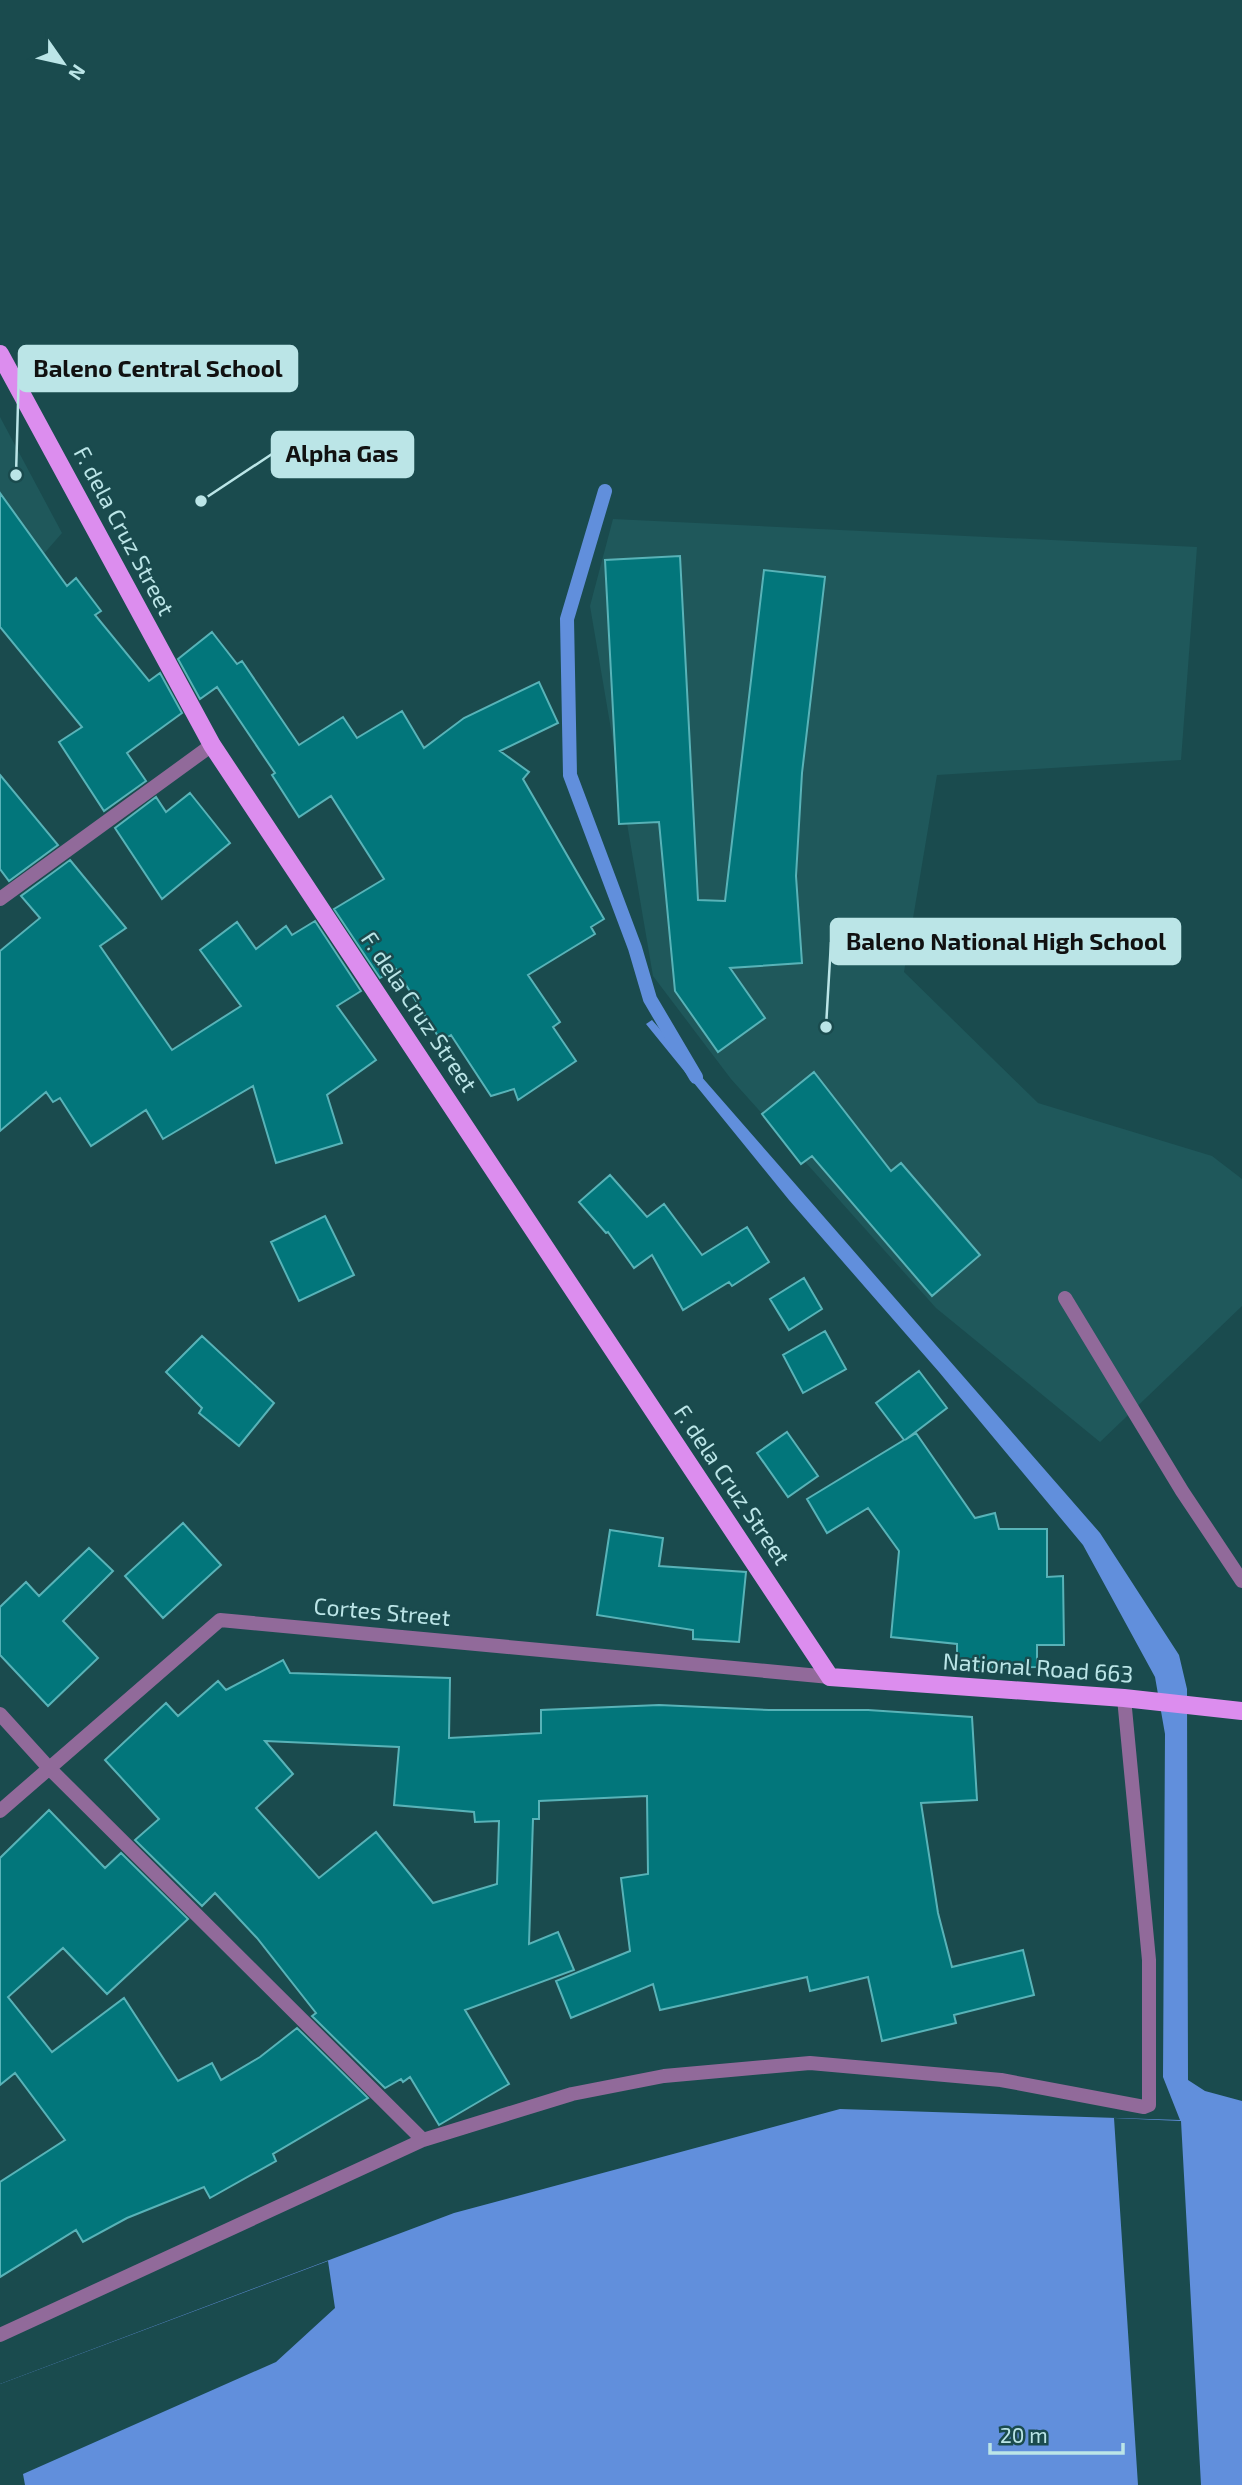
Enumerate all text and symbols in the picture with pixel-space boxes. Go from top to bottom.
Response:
north arrow [28,28,98,98]
text: N [64,61,91,85]
callout: Baleno Central School [19,346,297,391]
text: Baleno Central School [33,353,283,382]
callout: Alpha Gas [272,432,413,477]
text: Alpha Gas [285,438,399,467]
street label: F. dela Cruz Street [69,441,181,620]
callout: Baleno National High School [831,919,1180,964]
street label: F. dela Cruz Street [356,926,484,1097]
text: Baleno National High School [846,926,1166,955]
street label: F. dela Cruz Street [669,1399,797,1570]
street label: Cortes Street [313,1591,452,1631]
street label: National Road 663 [942,1646,1134,1688]
scale bar [990,2412,1123,2456]
text: 20 m [1000,2422,1048,2447]

